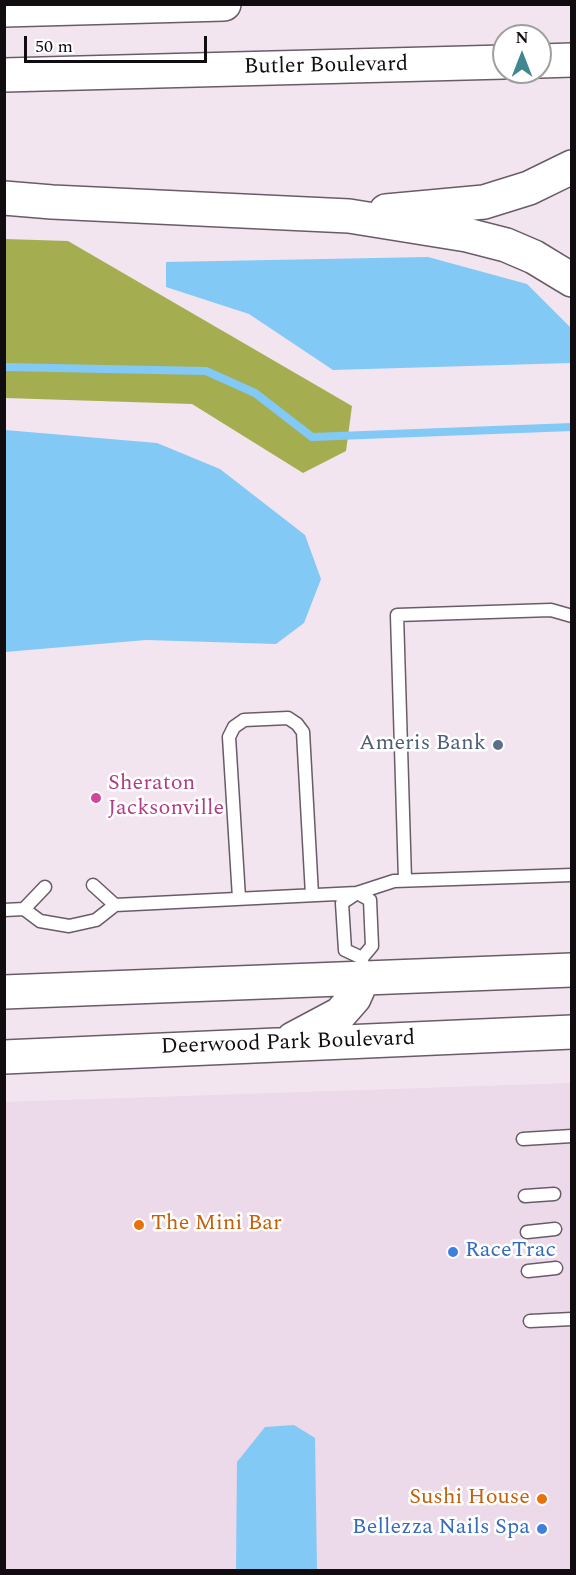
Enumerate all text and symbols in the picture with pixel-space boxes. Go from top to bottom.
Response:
scale bar [27,24,210,62]
north arrow [492,24,552,84]
text: N [515,26,529,50]
text: 50 m [35,33,73,60]
street label: Butler Boulevard [244,52,408,82]
place label: Ameris Bank [359,732,486,758]
marker: Ameris Bank [491,738,505,752]
place label: Sheraton Jacksonville [108,772,224,824]
marker: Sheraton Jacksonville [89,791,103,805]
street label: Deerwood Park Boulevard [160,1026,416,1062]
place label: The Mini Bar [151,1212,282,1238]
marker: The Mini Bar [132,1218,146,1232]
place label: RaceTrac [465,1239,556,1265]
marker: RaceTrac [446,1245,460,1259]
place label: Sushi House [409,1486,530,1512]
marker: Sushi House [535,1492,549,1506]
place label: Bellezza Nails Spa [352,1516,530,1542]
marker: Bellezza Nails Spa [535,1522,549,1536]

